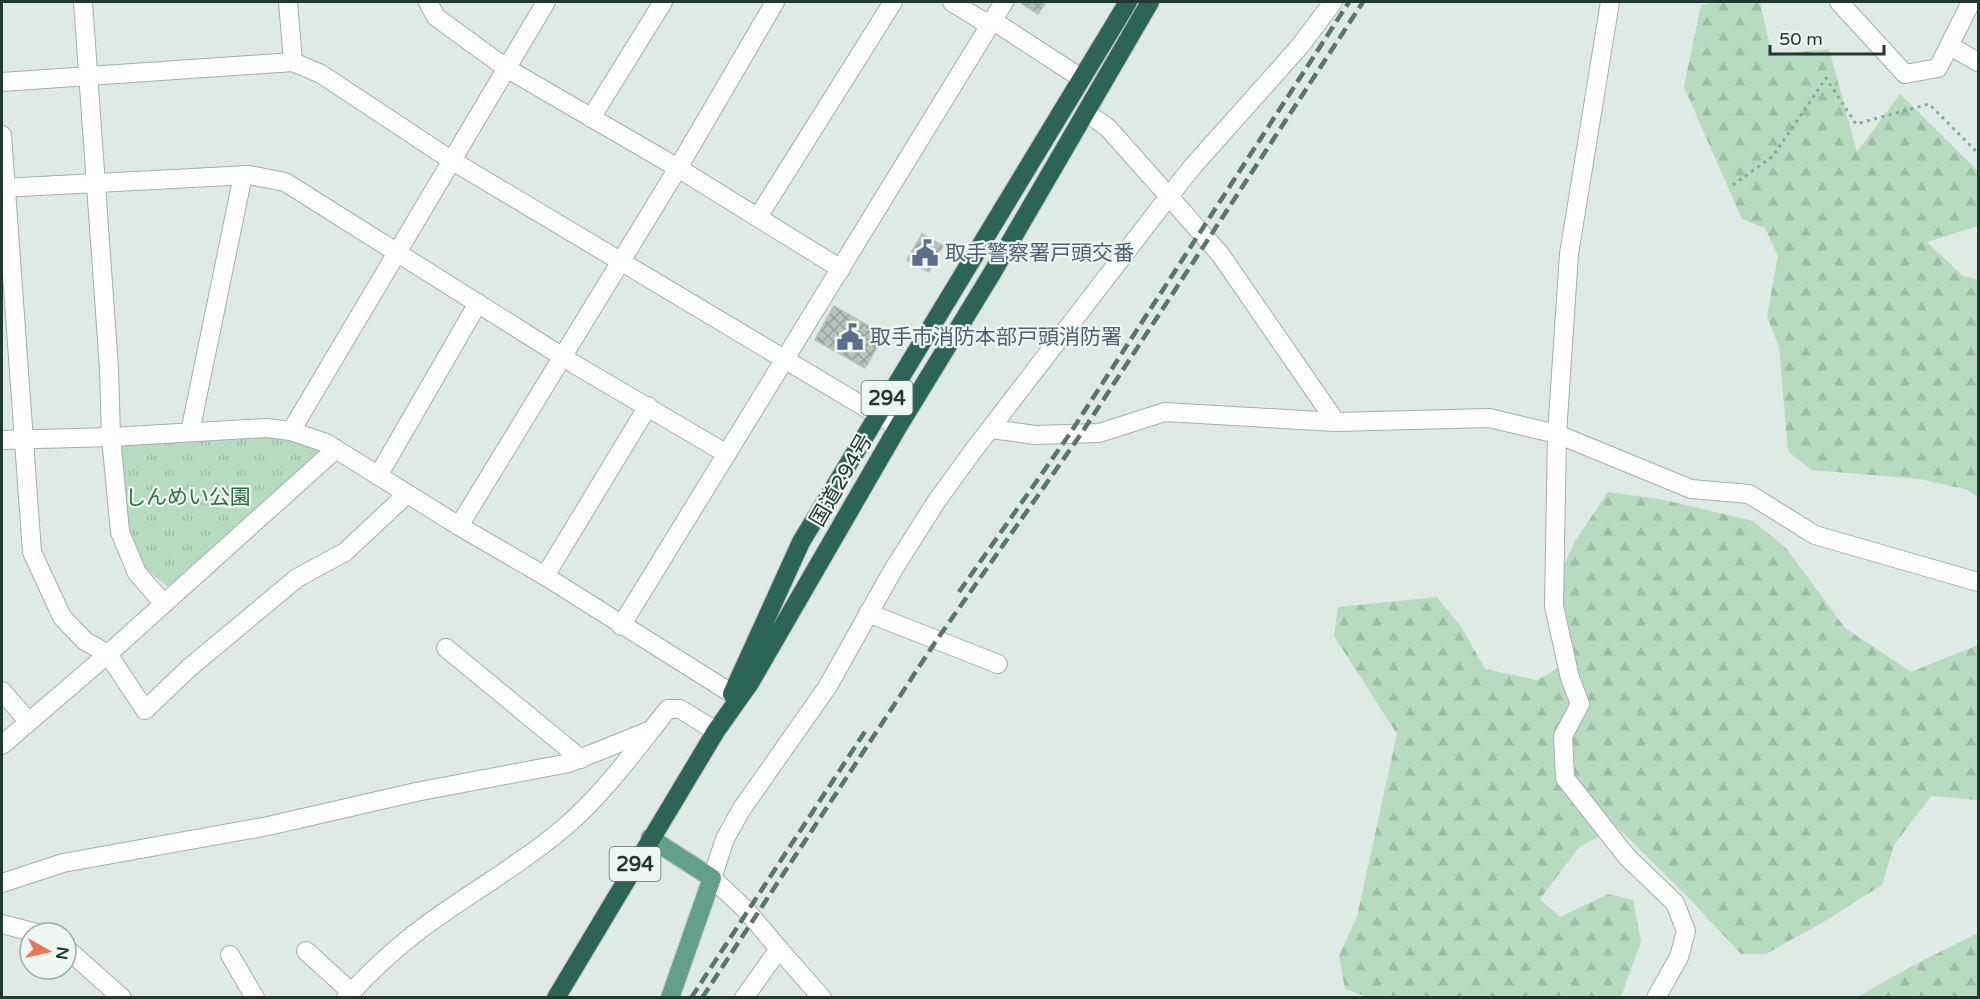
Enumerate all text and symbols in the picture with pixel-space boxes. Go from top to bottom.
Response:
scale bar [1770,18,1884,56]
text: 50 m [1779,28,1823,50]
public building icon: 取手警察署戸頭交番 [910,238,940,268]
place label: 取手警察署戸頭交番 [945,241,1134,266]
public building icon: 取手市消防本部戸頭消防署 [835,322,865,352]
place label: 取手市消防本部戸頭消防署 [870,325,1122,350]
road number: 294 [862,381,912,415]
street label: 国道294号 [805,430,878,531]
park label: しんめい公園 [125,485,251,510]
road number: 294 [610,847,660,881]
north arrow [18,921,78,981]
text: N [51,945,73,961]

